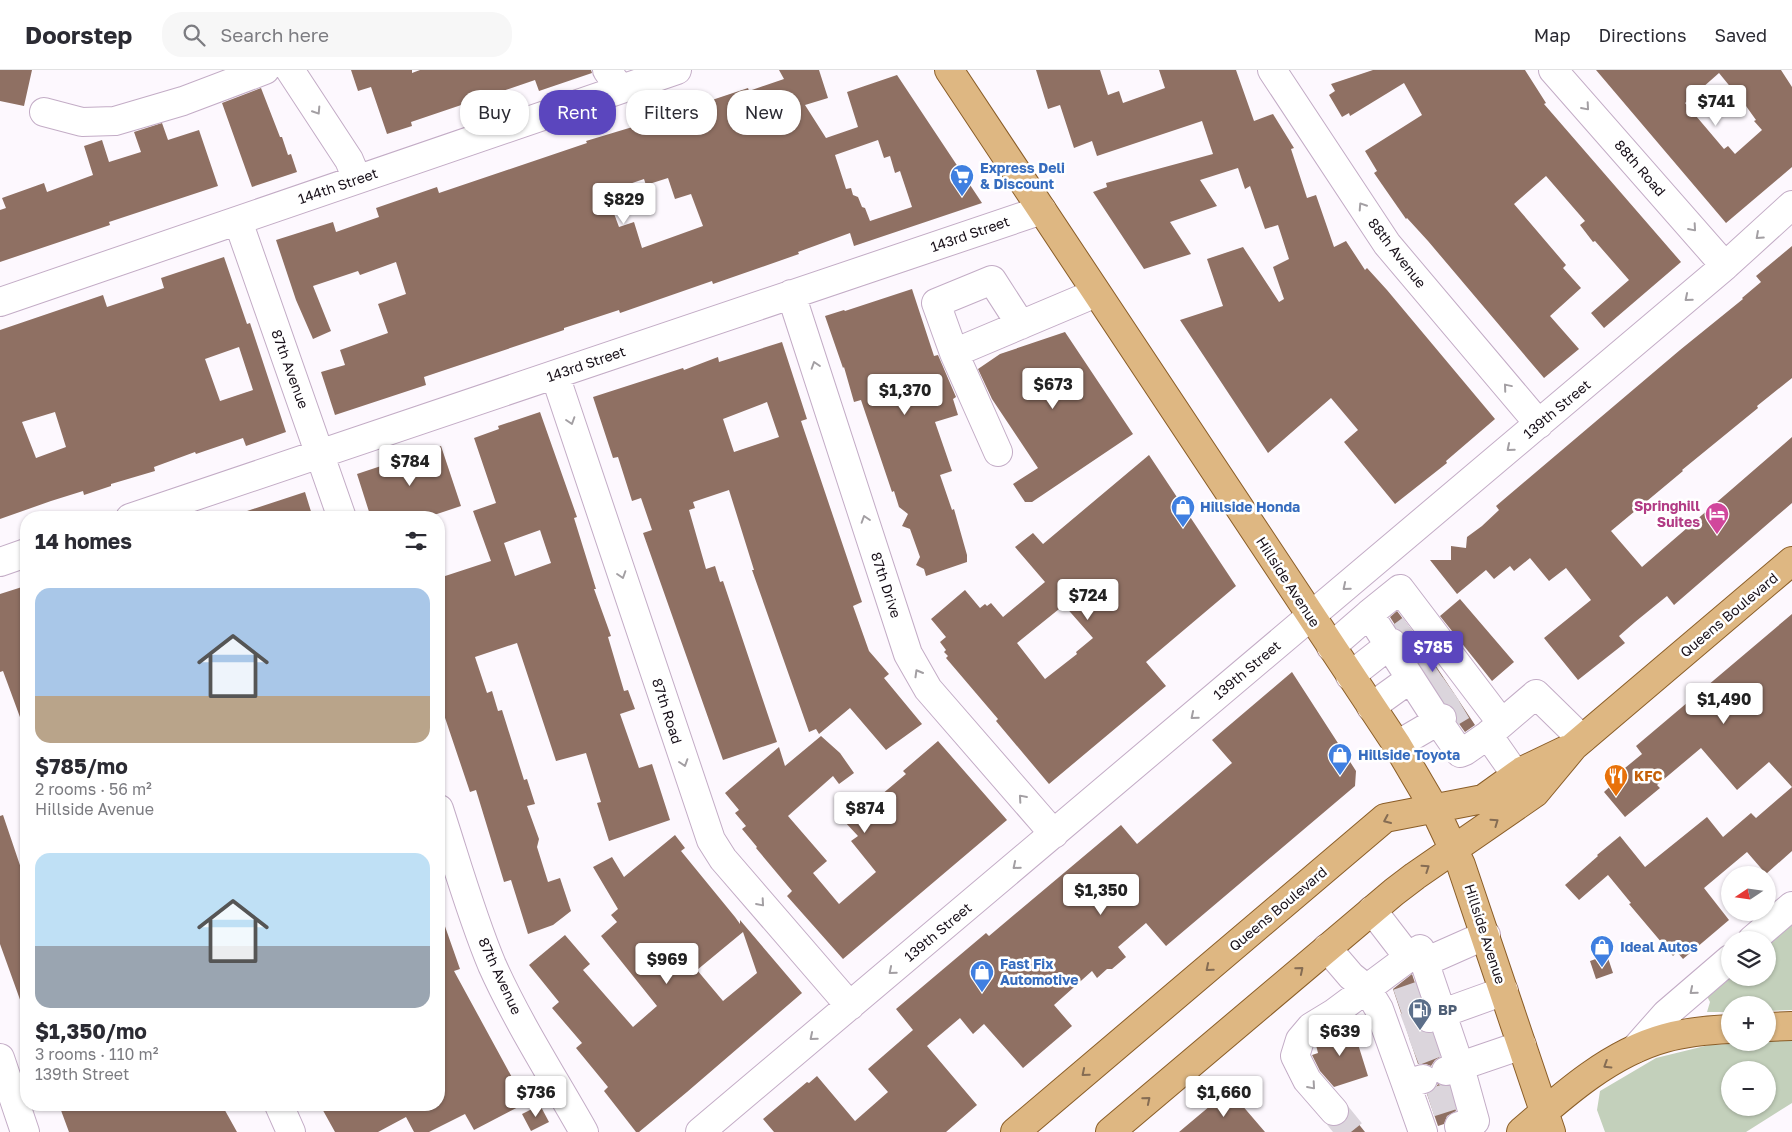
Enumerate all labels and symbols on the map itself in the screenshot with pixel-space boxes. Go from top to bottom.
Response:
pin: $741 [1686,85,1746,127]
one-way arrow [1580,101,1589,110]
one-way arrow [311,105,320,115]
street label: 88th Road [1611,136,1669,199]
place label: Express Deli & Discount [980,159,1065,192]
supermarket icon: Express Deli & Discount [949,163,975,197]
street label: 144th Street [296,164,380,207]
pin: $829 [594,182,654,225]
one-way arrow [1359,202,1368,211]
street label: 143rd Street [928,212,1012,255]
street label: 88th Avenue [1365,214,1430,291]
one-way arrow [1687,223,1696,232]
one-way arrow [1755,230,1764,239]
one-way arrow [1685,292,1694,301]
street label: 87th Avenue [268,327,313,411]
street label: 143rd Street [544,342,628,385]
one-way arrow [810,361,820,370]
pin: $673 [1023,368,1083,410]
pin: $1,370 [864,374,946,416]
street label: 139th Street [1520,376,1594,442]
one-way arrow [1504,383,1513,392]
one-way arrow [565,416,575,425]
one-way arrow [1507,442,1516,451]
pin: $784 [380,444,440,487]
shop icon: Hillside Honda [1170,494,1196,528]
place label: Springhill Suites [1634,497,1700,530]
place label: Hillside Honda [1200,498,1300,515]
hotel icon: Springhill Suites [1704,501,1730,535]
one-way arrow [860,516,870,524]
street label: Hillside Avenue [1253,533,1324,630]
street label: 87th Drive [868,550,905,620]
street label: Queens Boulevard [1676,569,1781,660]
one-way arrow [616,571,626,579]
pin: $724 [1058,578,1118,621]
one-way arrow [1343,581,1352,589]
pin: $785 [1403,630,1463,673]
street label: 139th Street [1210,637,1284,703]
one-way arrow [914,669,924,678]
street label: 87th Road [649,676,686,746]
pin: $1,490 [1683,682,1765,725]
one-way arrow [1190,710,1199,719]
shop icon: Hillside Toyota [1327,742,1353,776]
place label: Hillside Toyota [1358,746,1460,763]
one-way arrow [678,758,688,767]
restaurant icon: KFC [1603,763,1629,797]
place label: KFC [1634,767,1662,784]
pin: $874 [835,792,895,834]
one-way arrow [1018,794,1027,803]
one-way arrow [1384,813,1393,823]
one-way arrow [1489,819,1499,828]
one-way arrow [1013,860,1022,869]
street label: Queens Boulevard [1225,863,1330,954]
one-way arrow [1420,865,1430,874]
north arrow [1721,866,1776,921]
pin: $1,350 [1060,874,1142,916]
street label: Hillside Avenue [1461,882,1510,986]
one-way arrow [755,898,764,907]
street label: 139th Street [901,899,975,965]
shop icon: Ideal Autos [1589,934,1615,968]
street label: 87th Avenue [475,935,526,1017]
place label: Ideal Autos [1620,938,1698,955]
pin: $969 [637,942,697,985]
place label: Fast Fix Automotive [1000,955,1078,988]
shop icon: Fast Fix Automotive [969,959,995,993]
one-way arrow [1205,962,1214,971]
one-way arrow [889,965,898,973]
one-way arrow [1294,968,1303,976]
one-way arrow [1690,985,1699,993]
fuel station icon: BP [1407,997,1433,1031]
place label: BP [1438,1001,1457,1018]
pin: $639 [1310,1014,1370,1057]
one-way arrow [810,1032,819,1040]
one-way arrow [1603,1059,1612,1069]
one-way arrow [1081,1067,1090,1076]
pin: $736 [506,1076,566,1118]
pin: $1,660 [1183,1076,1265,1118]
one-way arrow [1306,1080,1315,1089]
one-way arrow [1141,1097,1150,1106]

